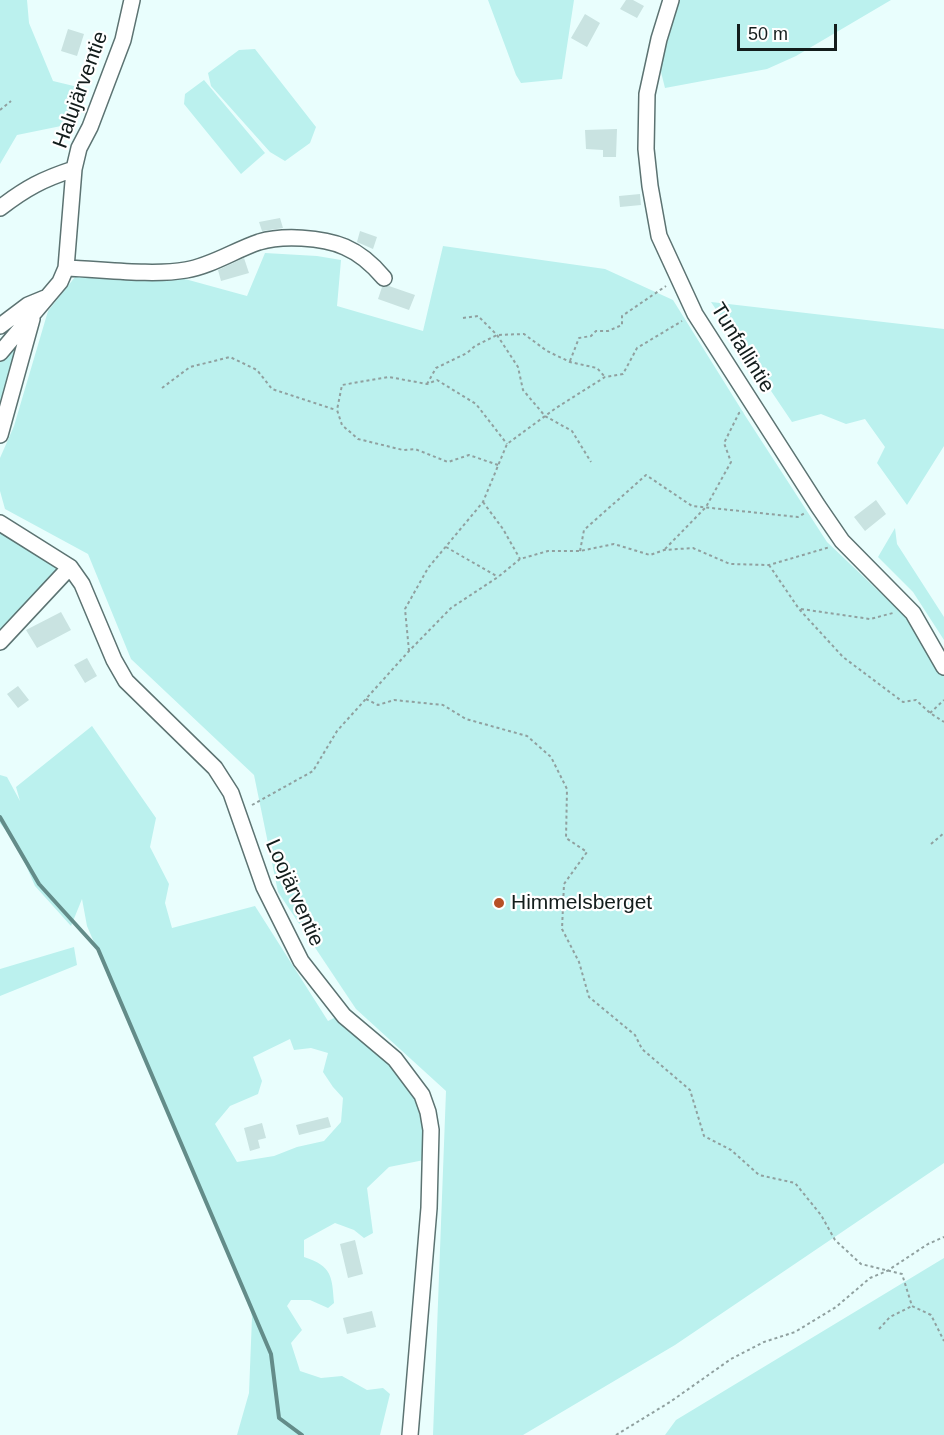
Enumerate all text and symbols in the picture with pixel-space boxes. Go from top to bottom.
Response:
scale bar [740,12,840,50]
text: 50 m [748,24,788,44]
street label: Halujärventie [48,28,114,152]
street label: Tunfallintie [705,299,779,397]
street label: Loojärventie [259,836,329,950]
place label: Himmelsberget [511,890,652,916]
marker: Himmelsberget [492,896,506,910]

